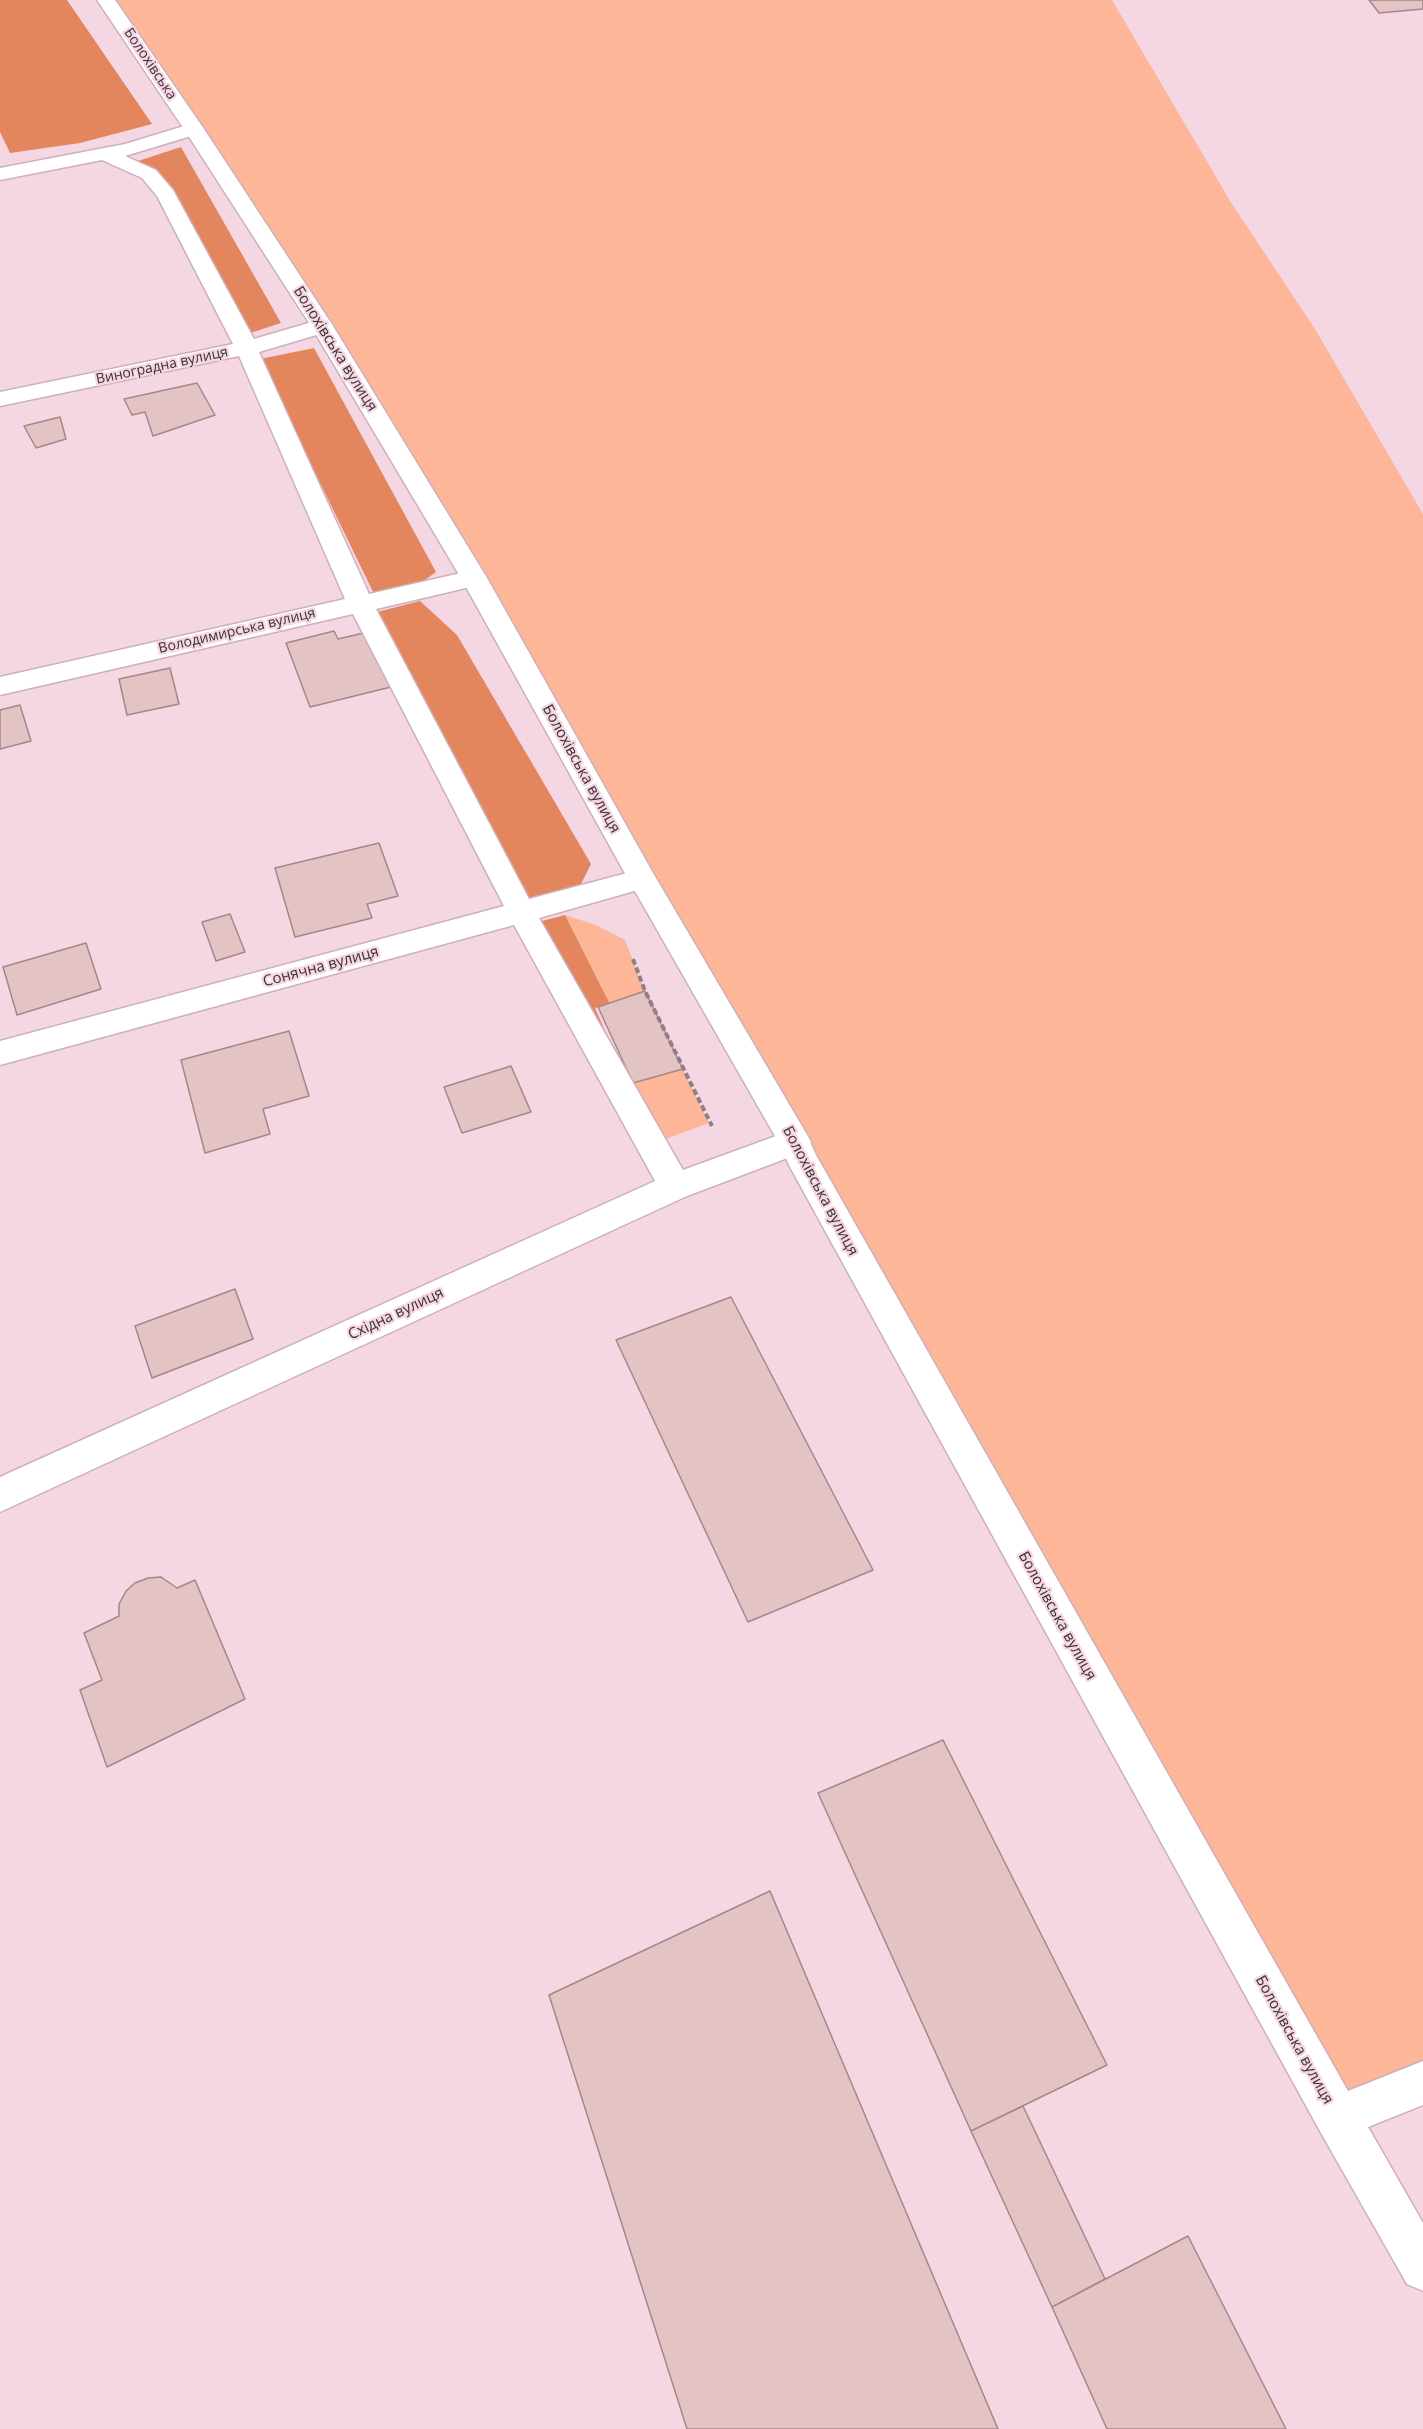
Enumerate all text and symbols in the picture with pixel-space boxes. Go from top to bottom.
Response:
street label: Болохівська [120,25,180,103]
street label: Болохівська вулиця [289,283,381,415]
street label: Виноградна вулиця [95,344,229,388]
street label: Володимирська вулиця [157,605,317,657]
street label: Болохівська вулиця [538,702,624,836]
street label: Сонячна вулиця [261,943,381,991]
street label: Болохівська вулиця [778,1123,862,1259]
street label: Східна вулиця [345,1284,447,1344]
street label: Болохівська вулиця [1014,1549,1100,1683]
street label: Болохівська вулиця [1251,1973,1337,2107]

